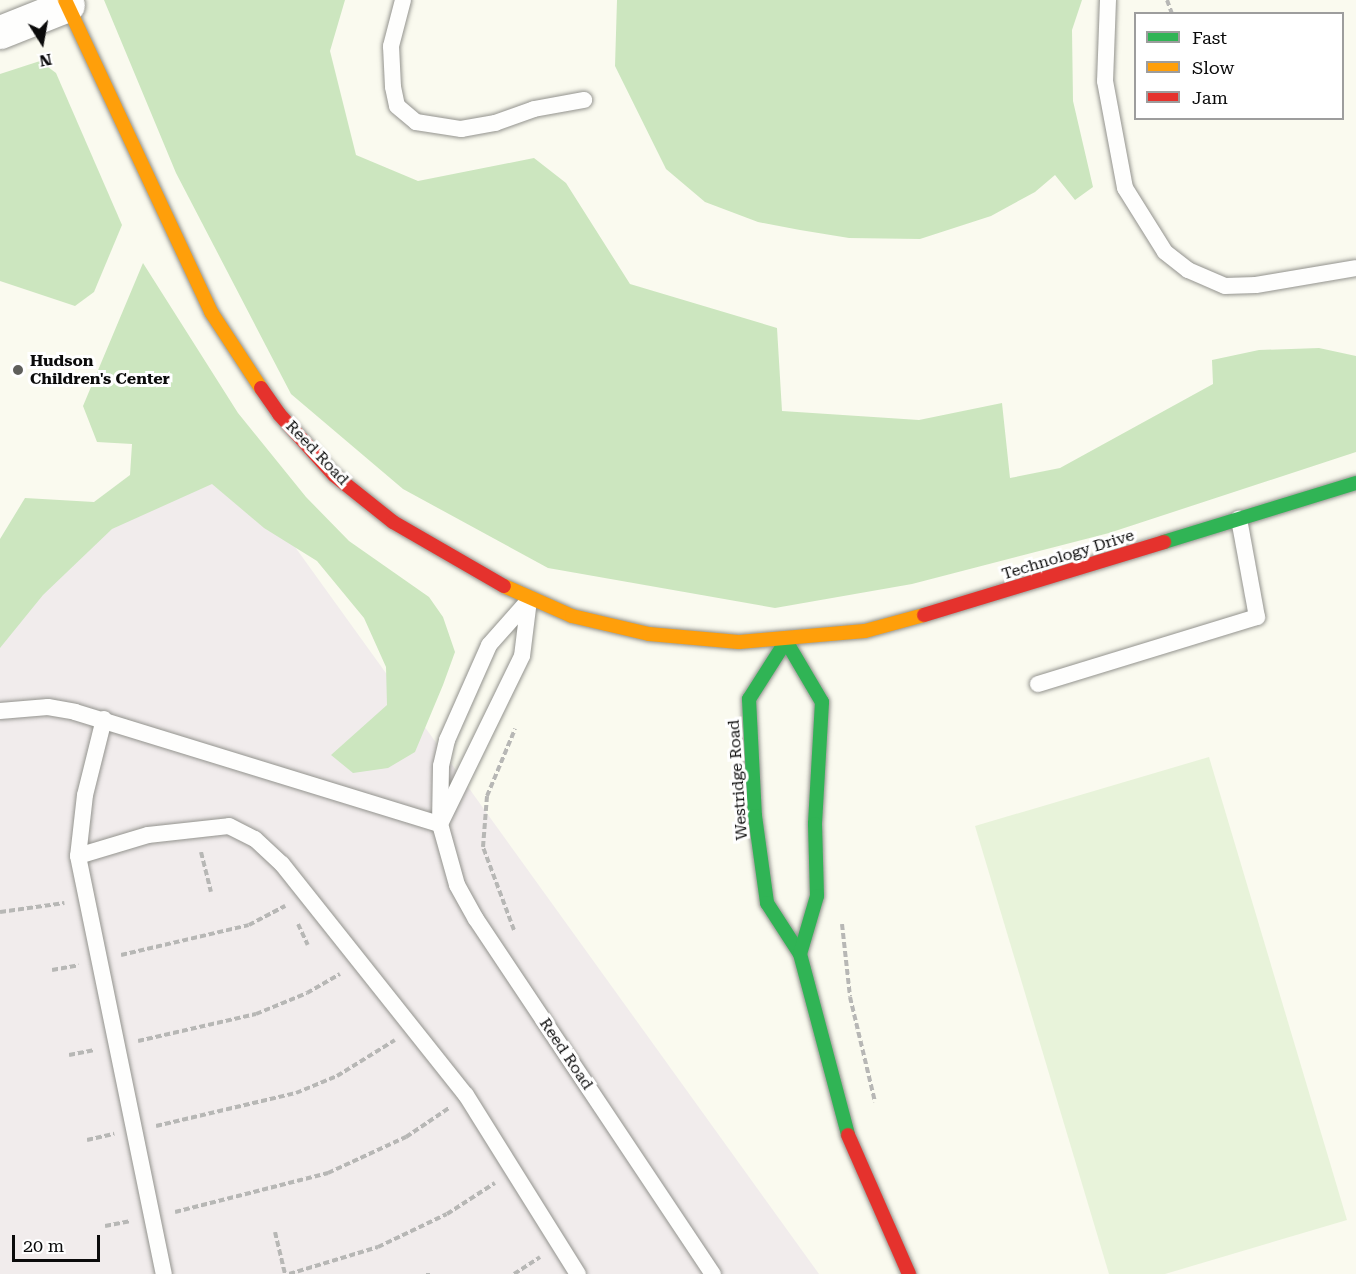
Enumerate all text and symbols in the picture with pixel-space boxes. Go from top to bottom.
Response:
north arrow [12,12,72,72]
legend [1134,12,1344,120]
text: Fast [1192,27,1227,48]
text: N [38,50,53,71]
text: Slow [1192,57,1234,78]
text: Jam [1192,87,1228,108]
place label: Hudson Children's Center [30,351,170,389]
marker: Hudson Children's Center [11,363,25,377]
street label: Reed Road [282,417,352,489]
street label: Technology Drive [1000,526,1136,584]
street label: Westridge Road [724,719,752,841]
street label: Reed Road [535,1015,597,1093]
scale bar [15,1223,104,1261]
text: 20 m [23,1235,64,1256]

